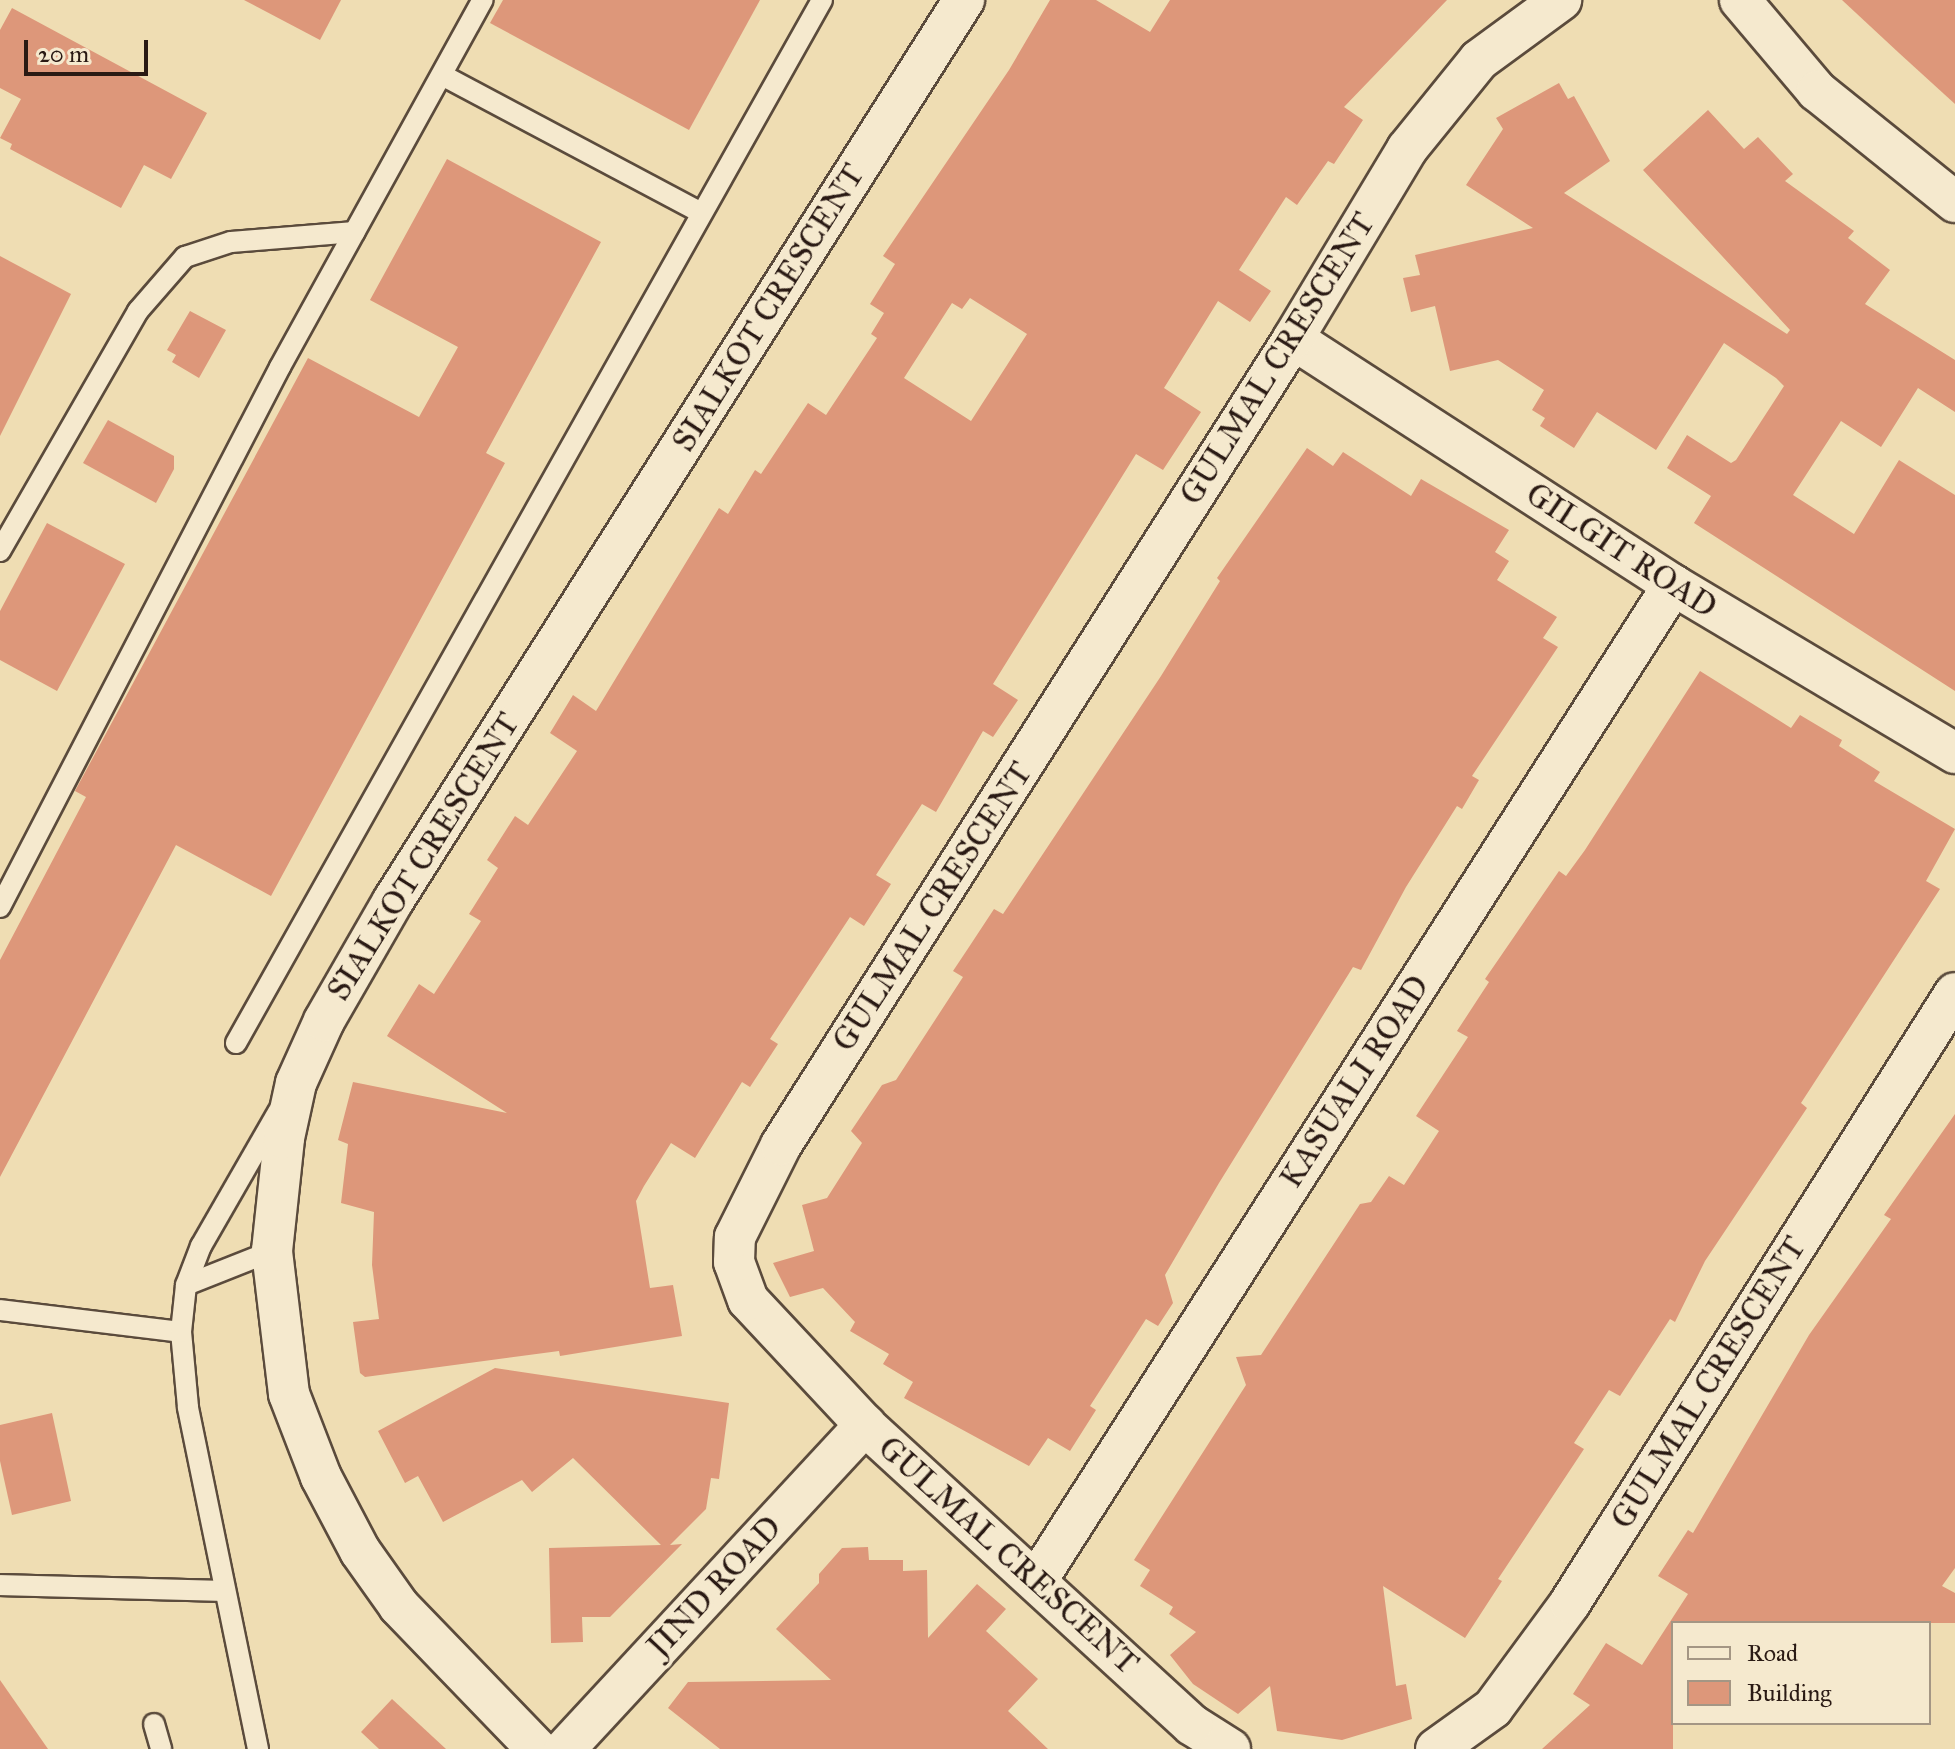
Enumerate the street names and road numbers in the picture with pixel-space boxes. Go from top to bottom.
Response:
street label: SIALKOT CRESCENT [665,157,873,459]
street label: GULMAL CRESCENT [1172,206,1384,512]
street label: GILGIT ROAD [1519,475,1723,627]
street label: SIALKOT CRESCENT [320,706,528,1008]
street label: GULMAL CRESCENT [825,755,1041,1059]
street label: KASUALI ROAD [1272,969,1438,1195]
street label: GULMAL CRESCENT [1603,1230,1815,1536]
street label: GULMAL CRESCENT [870,1429,1146,1683]
street label: JIND ROAD [640,1509,790,1665]

